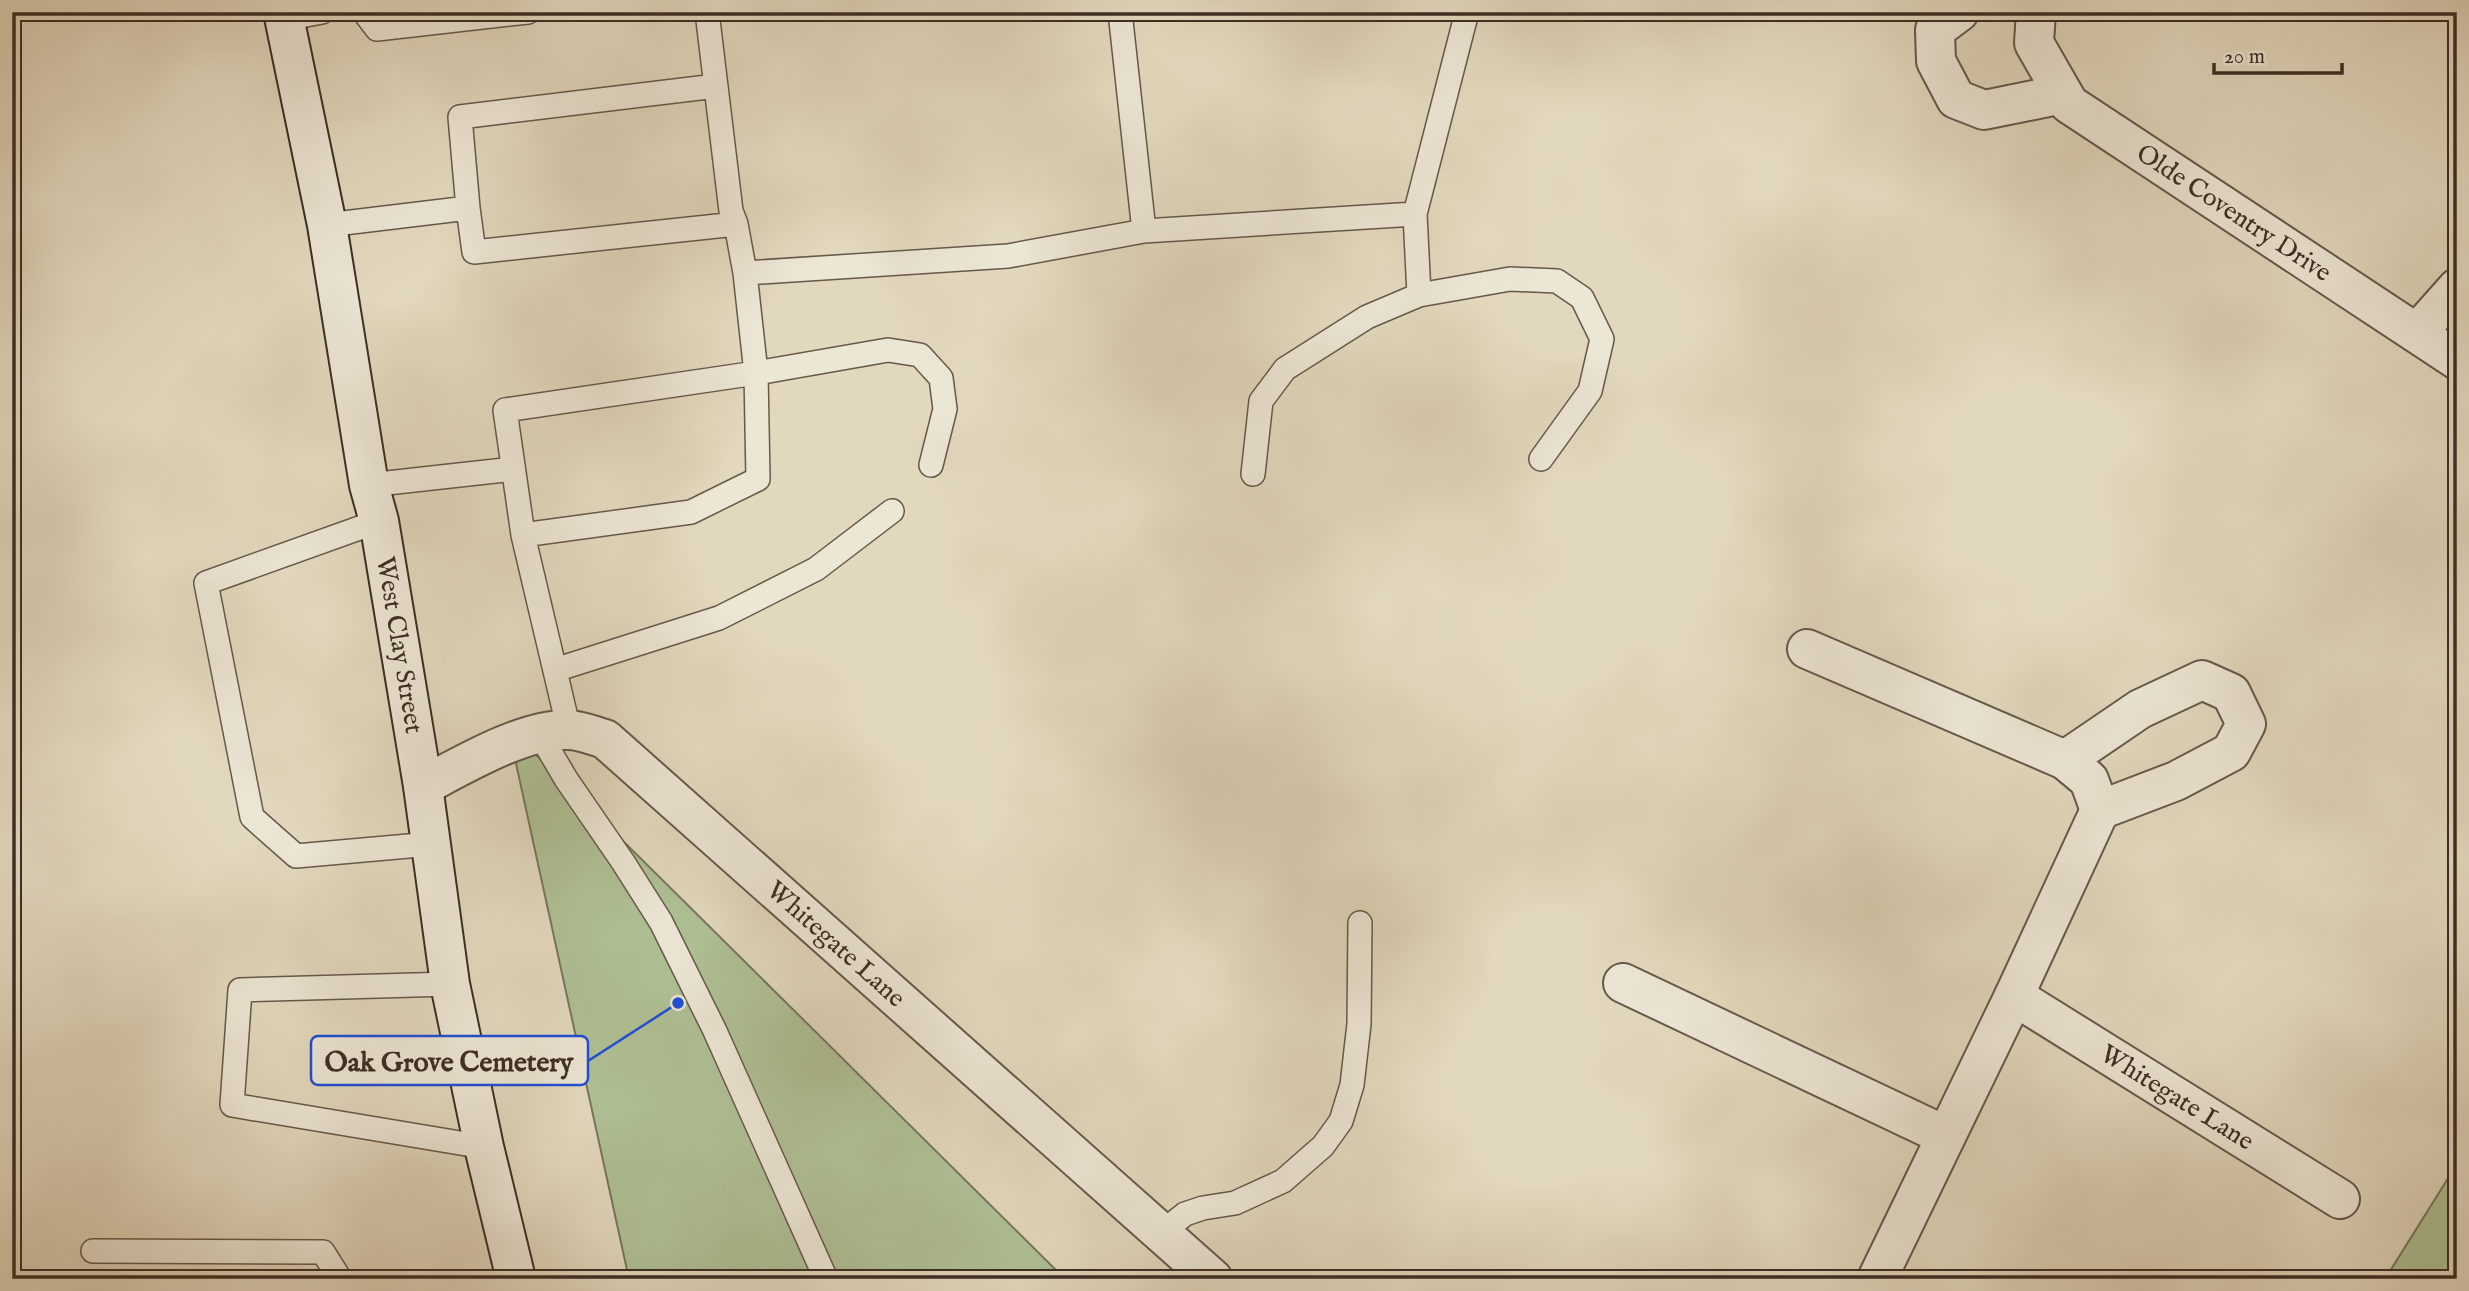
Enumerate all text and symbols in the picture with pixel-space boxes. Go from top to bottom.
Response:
scale bar [2214,32,2341,76]
text: 20 m [2224,44,2265,71]
street label: Olde Coventry Drive [2130,137,2338,289]
street label: West Clay Street [369,554,431,736]
street label: Whitegate Lane [760,874,912,1015]
callout: Oak Grove Cemetery [311,1036,588,1085]
street label: Whitegate Lane [2094,1037,2260,1158]
text: Oak Grove Cemetery [325,1046,575,1081]

